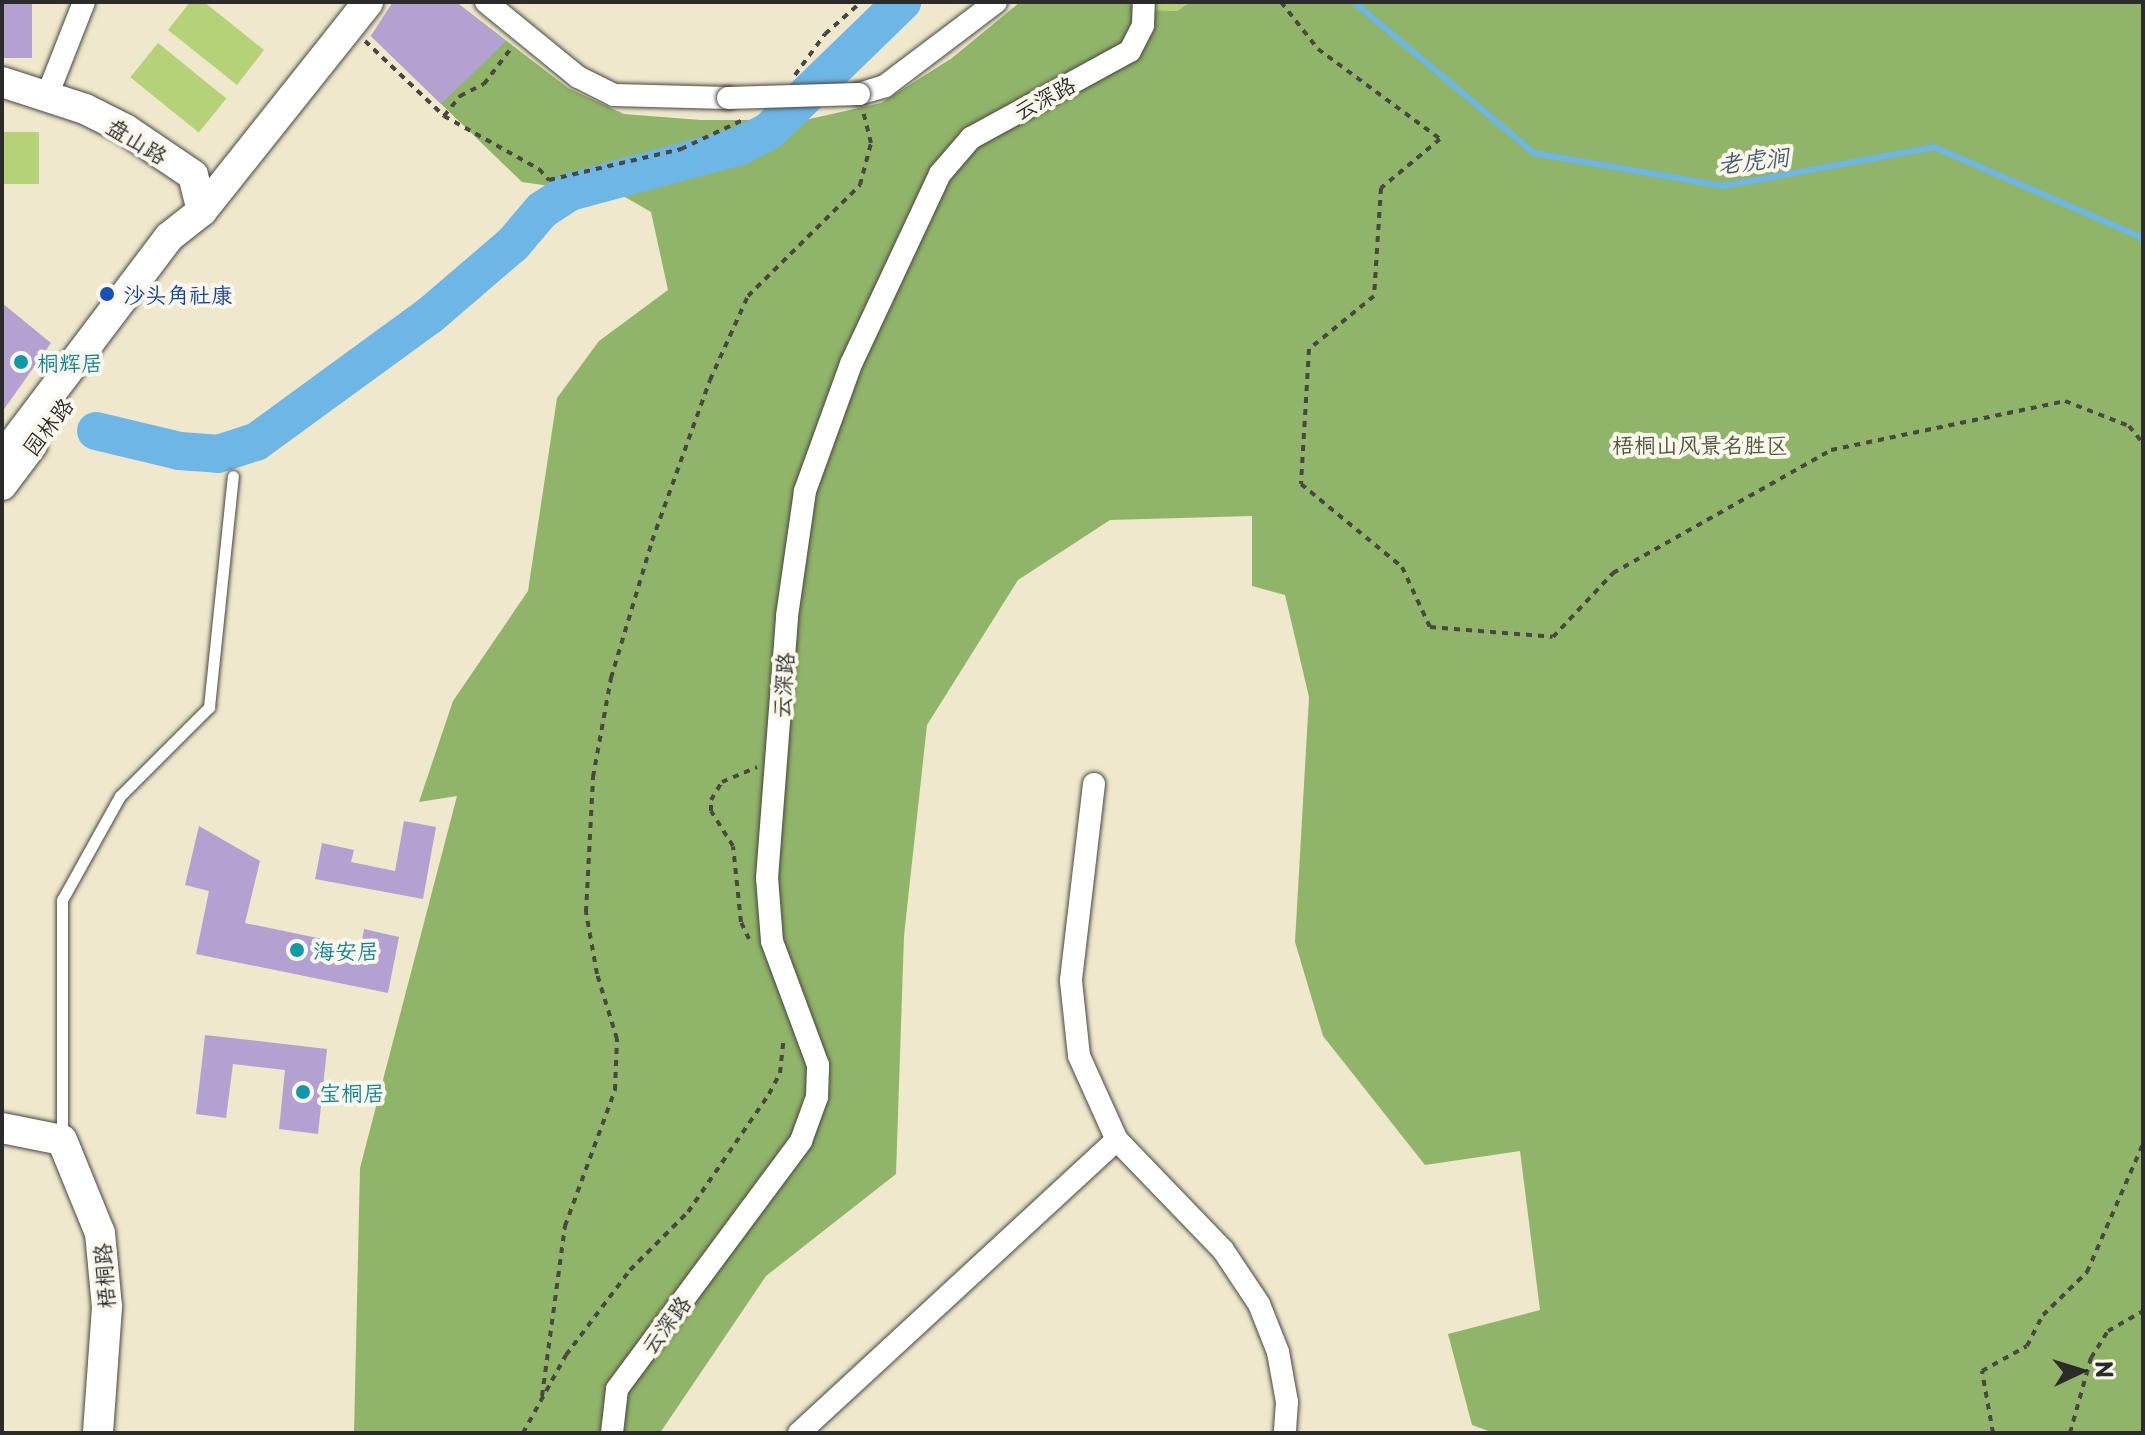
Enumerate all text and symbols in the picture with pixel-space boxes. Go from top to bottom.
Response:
street label: 云深路 [1009,70,1079,124]
street label: 盘山路 [103,111,173,169]
water label: 老虎涧 [1716,141,1790,179]
place label: 沙头角社康 [123,281,233,307]
marker: 沙头角社康 [98,285,116,303]
place label: 桐辉居 [37,349,103,375]
marker: 桐辉居 [12,353,30,371]
street label: 园林路 [16,392,78,460]
park label: 梧桐山风景名胜区 [1612,431,1788,457]
street label: 云深路 [767,651,797,719]
place label: 海安居 [313,937,379,963]
marker: 海安居 [288,941,306,959]
place label: 宝桐居 [319,1079,385,1105]
marker: 宝桐居 [294,1083,312,1101]
street label: 梧桐路 [88,1242,118,1310]
street label: 云深路 [635,1290,695,1358]
north arrow [2041,1331,2121,1411]
text: N [2088,1359,2123,1379]

